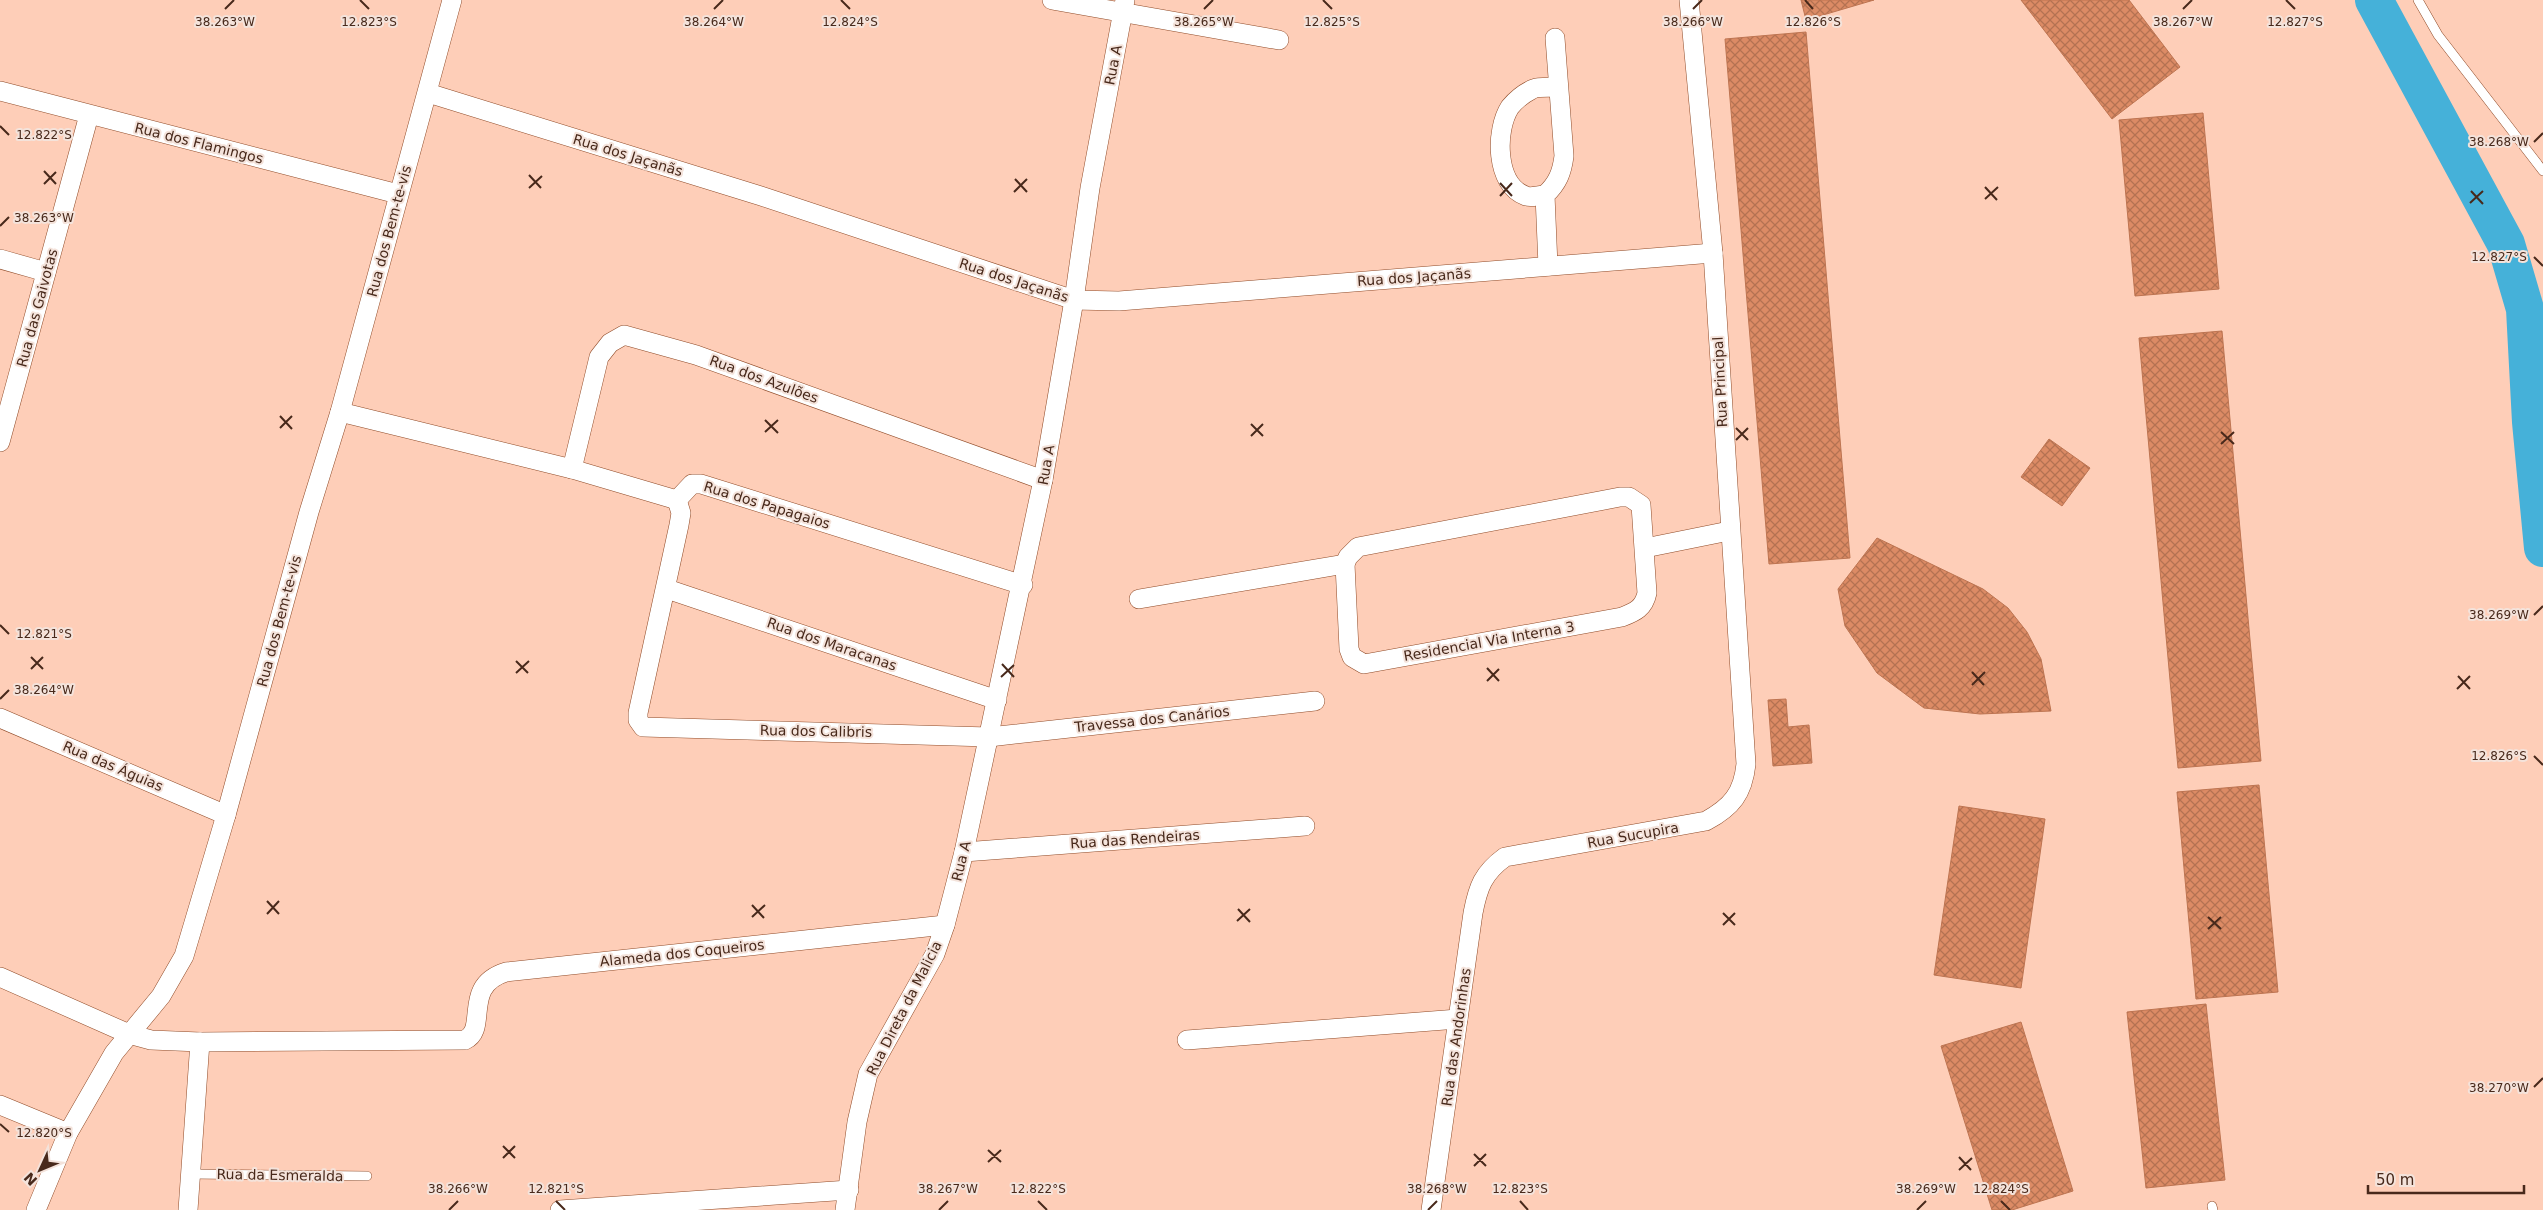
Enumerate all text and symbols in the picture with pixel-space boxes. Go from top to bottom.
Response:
text: 38.263°W [195,15,255,29]
text: 12.823°S [341,15,397,29]
text: 38.264°W [684,15,744,29]
text: 12.824°S [822,15,878,29]
text: 38.265°W [1174,15,1234,29]
text: 12.825°S [1304,15,1360,29]
text: 38.266°W [1663,15,1723,29]
text: 12.826°S [1785,15,1841,29]
text: 38.267°W [2153,15,2213,29]
text: 12.827°S [2267,15,2323,29]
street label: Rua A [1101,43,1125,86]
street label: Rua dos Flamingos [133,119,265,167]
text: 12.822°S [16,128,72,142]
street label: Rua dos Jaçanãs [571,131,685,179]
text: 38.268°W [2469,135,2529,149]
street label: Rua dos Bem-te-vis [364,164,414,298]
text: 38.263°W [14,211,74,225]
street label: Rua das Gaivotas [14,247,60,369]
text: 12.827°S [2471,250,2527,264]
street label: Rua dos Jaçanãs [957,255,1071,305]
street label: Rua dos Jaçanãs [1357,265,1471,289]
street label: Rua Principal [1710,336,1730,428]
street label: Rua dos Azulões [708,352,820,406]
street label: Rua A [1035,443,1057,486]
street label: Rua dos Papagaios [702,478,832,532]
street label: Rua dos Bem-te-vis [254,554,304,688]
text: 38.269°W [2469,608,2529,622]
street label: Rua dos Maracanas [765,614,899,674]
street label: Residencial Via Interna 3 [1402,618,1576,664]
text: 12.821°S [16,627,72,641]
text: 38.264°W [14,683,74,697]
street label: Travessa dos Canários [1073,703,1230,735]
street label: Rua dos Calibris [760,722,872,740]
street label: Rua das Águias [60,738,166,794]
text: 12.826°S [2471,749,2527,763]
street label: Rua Sucupira [1586,819,1680,851]
street label: Rua das Rendeiras [1070,826,1200,852]
street label: Rua A [948,839,974,883]
street label: Alameda dos Coqueiros [599,936,765,970]
street label: Rua Direta da Malicia [863,938,945,1078]
street label: Rua das Andorinhas [1438,967,1474,1107]
text: 38.270°W [2469,1081,2529,1095]
text: 12.820°S [16,1126,72,1140]
north arrow [15,1145,65,1195]
scale bar [2368,1162,2524,1194]
street label: Rua da Esmeralda [216,1166,344,1184]
text: N [21,1169,40,1189]
text: 50 m [2376,1171,2414,1189]
text: 38.266°W [428,1182,488,1196]
text: 12.821°S [528,1182,584,1196]
text: 38.267°W [918,1182,978,1196]
text: 12.822°S [1010,1182,1066,1196]
text: 38.268°W [1407,1182,1467,1196]
text: 12.823°S [1492,1182,1548,1196]
text: 38.269°W [1896,1182,1956,1196]
text: 12.824°S [1973,1182,2029,1196]

